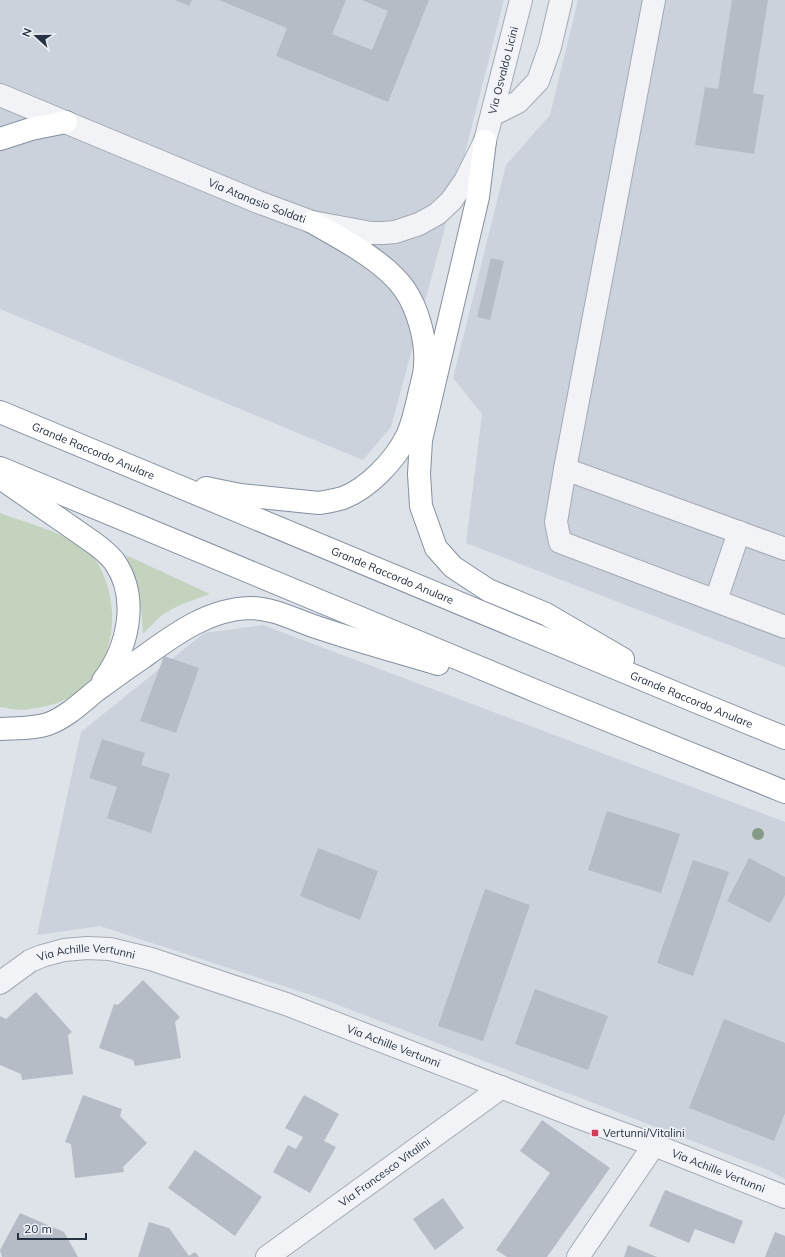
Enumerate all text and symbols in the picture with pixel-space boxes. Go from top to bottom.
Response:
north arrow [16,16,56,56]
street label: Via Osvaldo Licini [485,25,521,116]
text: N [19,26,35,39]
street label: Via Atanasio Soldati [206,175,308,226]
street label: Grande Raccordo Anulare [30,419,157,483]
street label: Grande Raccordo Anulare [329,544,456,607]
street label: Grande Raccordo Anulare [628,668,755,731]
street label: Via Achille Vertunni [35,941,137,964]
street label: Via Achille Vertunni [345,1021,443,1070]
place label: Vertunni/Vitalini [603,1126,685,1140]
marker: Vertunni/Vitalini [590,1128,600,1138]
street label: Via Francesco Vitalini [336,1134,433,1210]
street label: Via Achille Vertunni [670,1146,767,1195]
scale bar [18,1215,86,1241]
text: 20 m [24,1221,52,1236]

